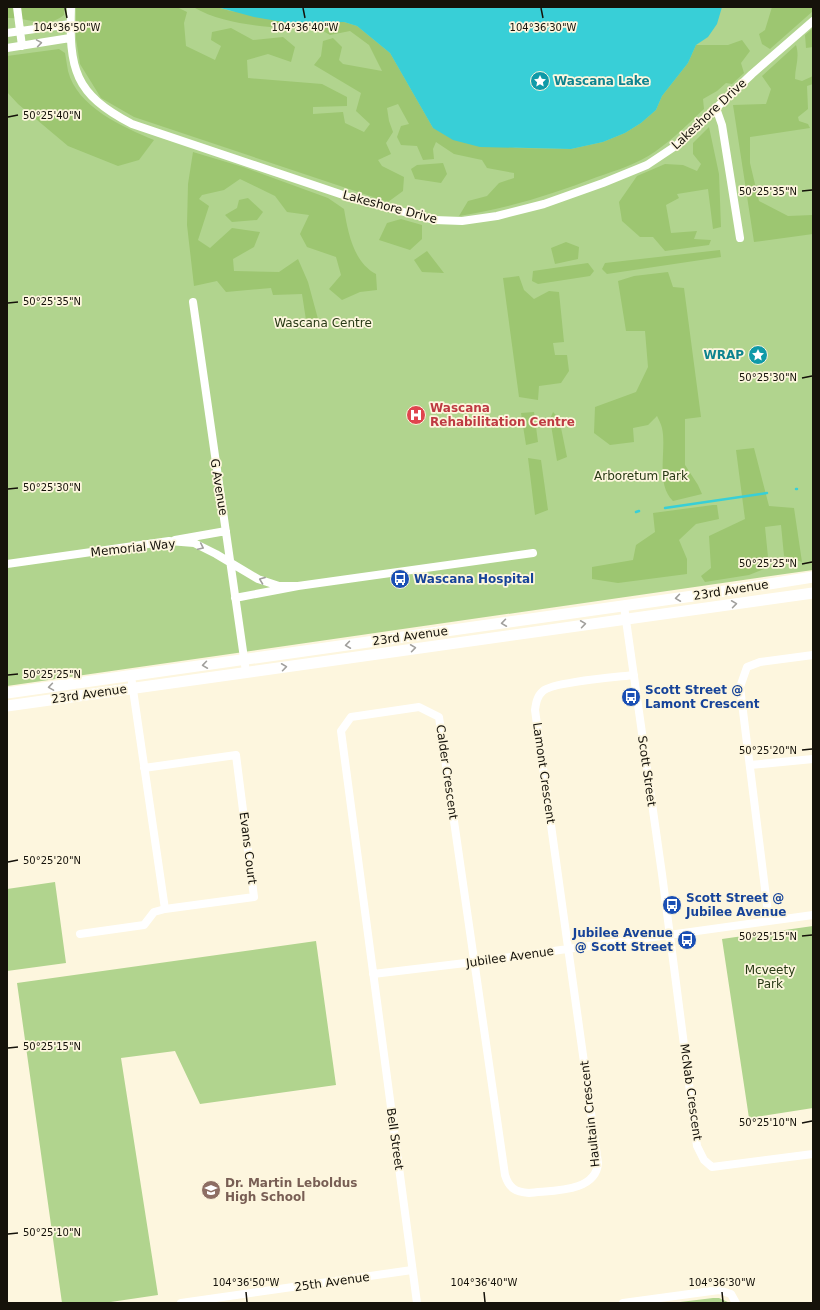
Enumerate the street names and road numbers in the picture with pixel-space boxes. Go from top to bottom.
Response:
street label: Lakeshore Drive [669,76,749,152]
street label: Lakeshore Drive [341,188,439,226]
street label: G Avenue [208,457,230,517]
street label: Memorial Way [90,537,176,559]
street label: 23rd Avenue [692,577,770,603]
street label: 23rd Avenue [371,624,449,648]
street label: 23rd Avenue [50,682,128,706]
street label: Lamont Crescent [530,721,558,825]
street label: Calder Crescent [433,724,461,821]
street label: Scott Street [635,735,659,808]
street label: Evans Court [237,811,259,885]
street label: Jubilee Avenue [464,944,555,970]
street label: McNab Crescent [677,1043,705,1142]
street label: Haultain Crescent [577,1060,603,1168]
street label: Bell Street [384,1107,406,1171]
street label: 25th Avenue [293,1270,371,1294]

